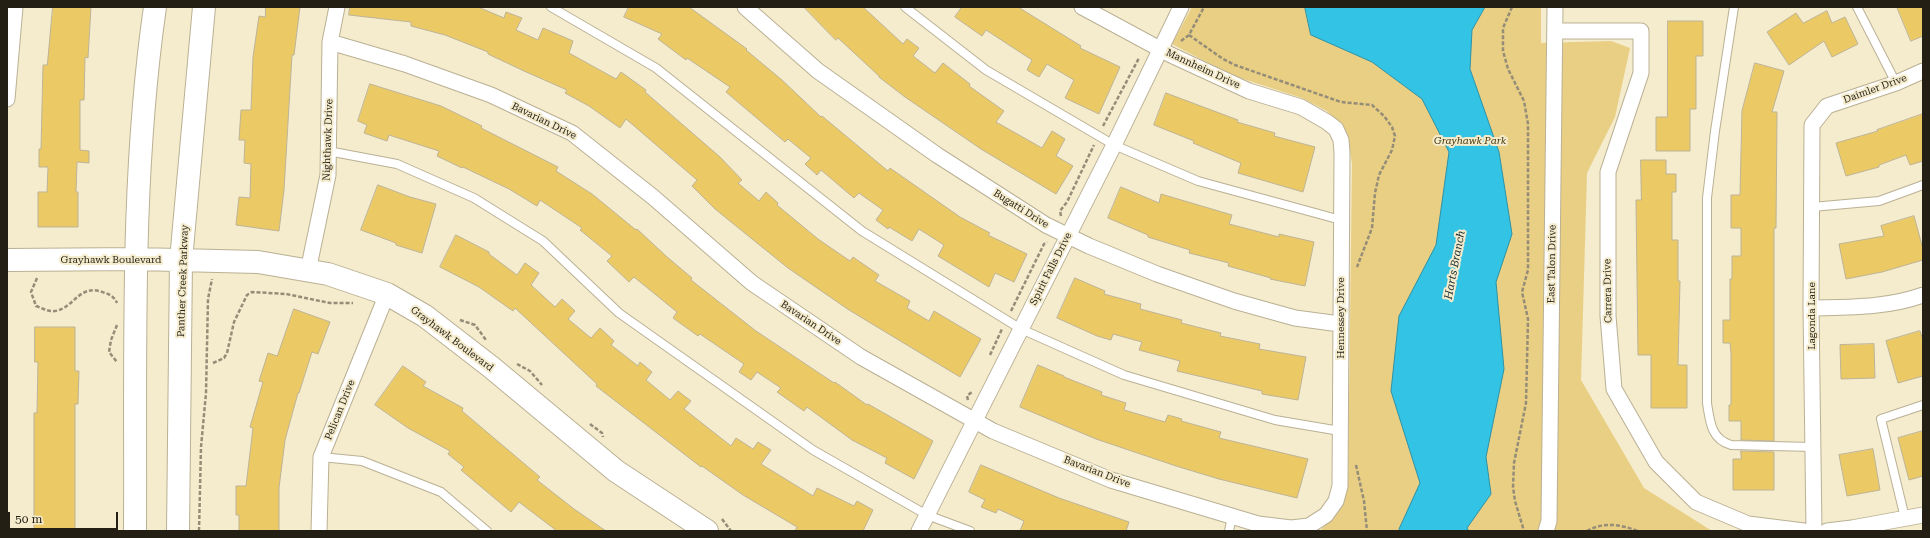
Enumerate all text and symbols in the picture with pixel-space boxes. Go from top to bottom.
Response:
street label: Mannheim Drive [1164,47,1242,91]
street label: Daimler Drive [1842,72,1908,106]
street label: Nighthawk Drive [321,99,335,181]
street label: Bavarian Drive [510,100,578,142]
park label: Grayhawk Park [1434,135,1506,147]
street label: Bugatti Drive [991,187,1051,231]
street label: Panther Creek Parkway [175,225,191,337]
street label: East Talon Drive [1545,225,1559,303]
water label: Harts Branch [1442,229,1468,301]
street label: Spirit Falls Drive [1027,231,1075,307]
street label: Grayhawk Boulevard [61,254,161,266]
street label: Carrera Drive [1601,259,1615,323]
street label: Hennessey Drive [1335,277,1347,359]
street label: Lagonda Lane [1806,282,1818,350]
street label: Bavarian Drive [778,298,844,348]
street label: Grayhawk Boulevard [408,304,496,374]
street label: Pelican Drive [322,378,358,442]
street label: Bavarian Drive [1062,454,1132,490]
scale bar [10,504,120,530]
text: 50 m [15,512,42,526]

